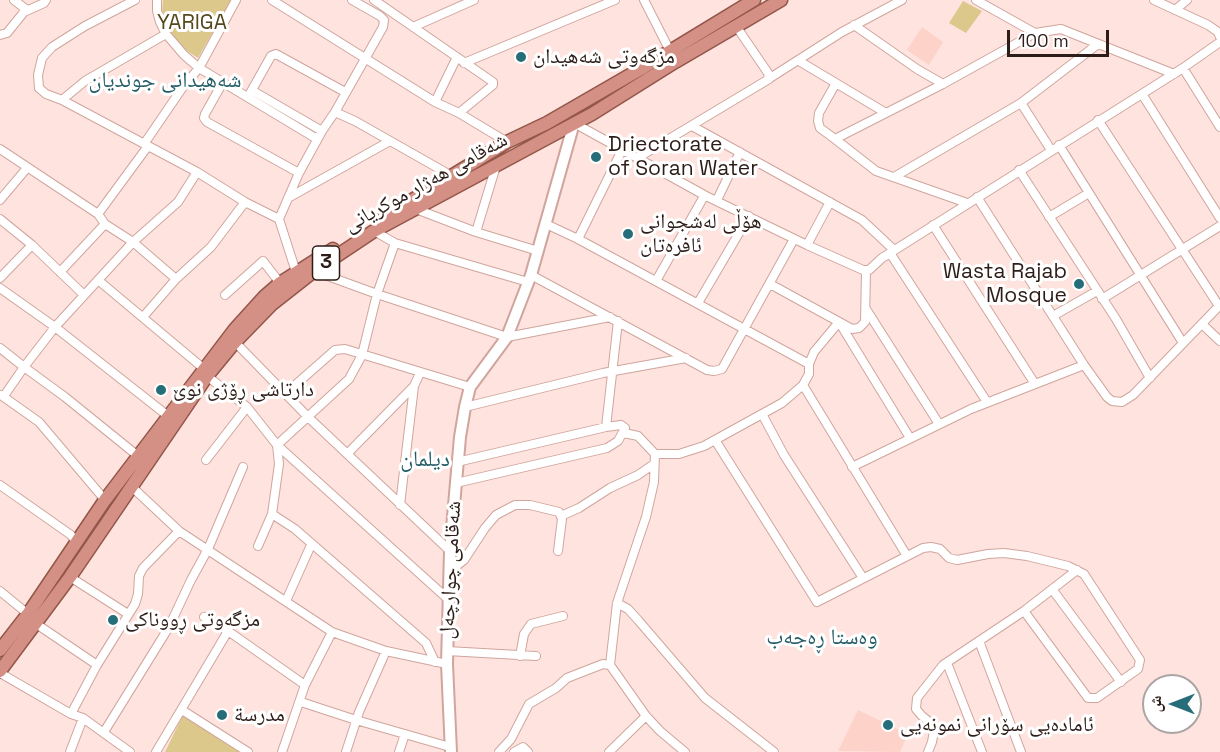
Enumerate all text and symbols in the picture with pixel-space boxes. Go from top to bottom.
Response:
park label: YARIGA [157,10,227,36]
scale bar [1010,18,1112,56]
text: 100 m [1018,29,1069,52]
place label: مزگەوتی شەهیدان [533,44,675,70]
marker: مزگەوتی شەهیدان [514,50,528,64]
district label: شەھیدانی جوندیان [89,68,241,94]
street label: شەقامی ھەژار موکریانی [340,128,512,238]
place label: Driectorate of Soran Water [608,132,758,182]
marker: Driectorate of Soran Water [589,150,603,164]
place label: هۆڵی لەشجوانی ئافرەتان [640,209,762,259]
marker: هۆڵی لەشجوانی ئافرەتان [621,227,635,241]
road number: 3 [312,246,340,280]
place label: Wasta Rajab Mosque [943,259,1067,309]
marker: Wasta Rajab Mosque [1072,277,1086,291]
place label: دارتاشی ڕۆژی نوێ [173,377,314,403]
marker: دارتاشی ڕۆژی نوێ [154,383,168,397]
district label: دیلمان [400,447,450,473]
street label: شەقامی چوارچەل [435,500,467,640]
place label: مزگەوتی ڕووناکی [125,607,260,633]
marker: مزگەوتی ڕووناکی [106,613,120,627]
district label: وەستا ڕەجەب [766,625,878,651]
north arrow [1142,674,1202,734]
text: ش [1145,696,1166,713]
place label: مدرسة [234,702,285,728]
marker: مدرسة [215,708,229,722]
place label: ئامادەیی سۆرانی نمونەیی [900,712,1094,738]
marker: ئامادەیی سۆرانی نمونەیی [881,718,895,732]

